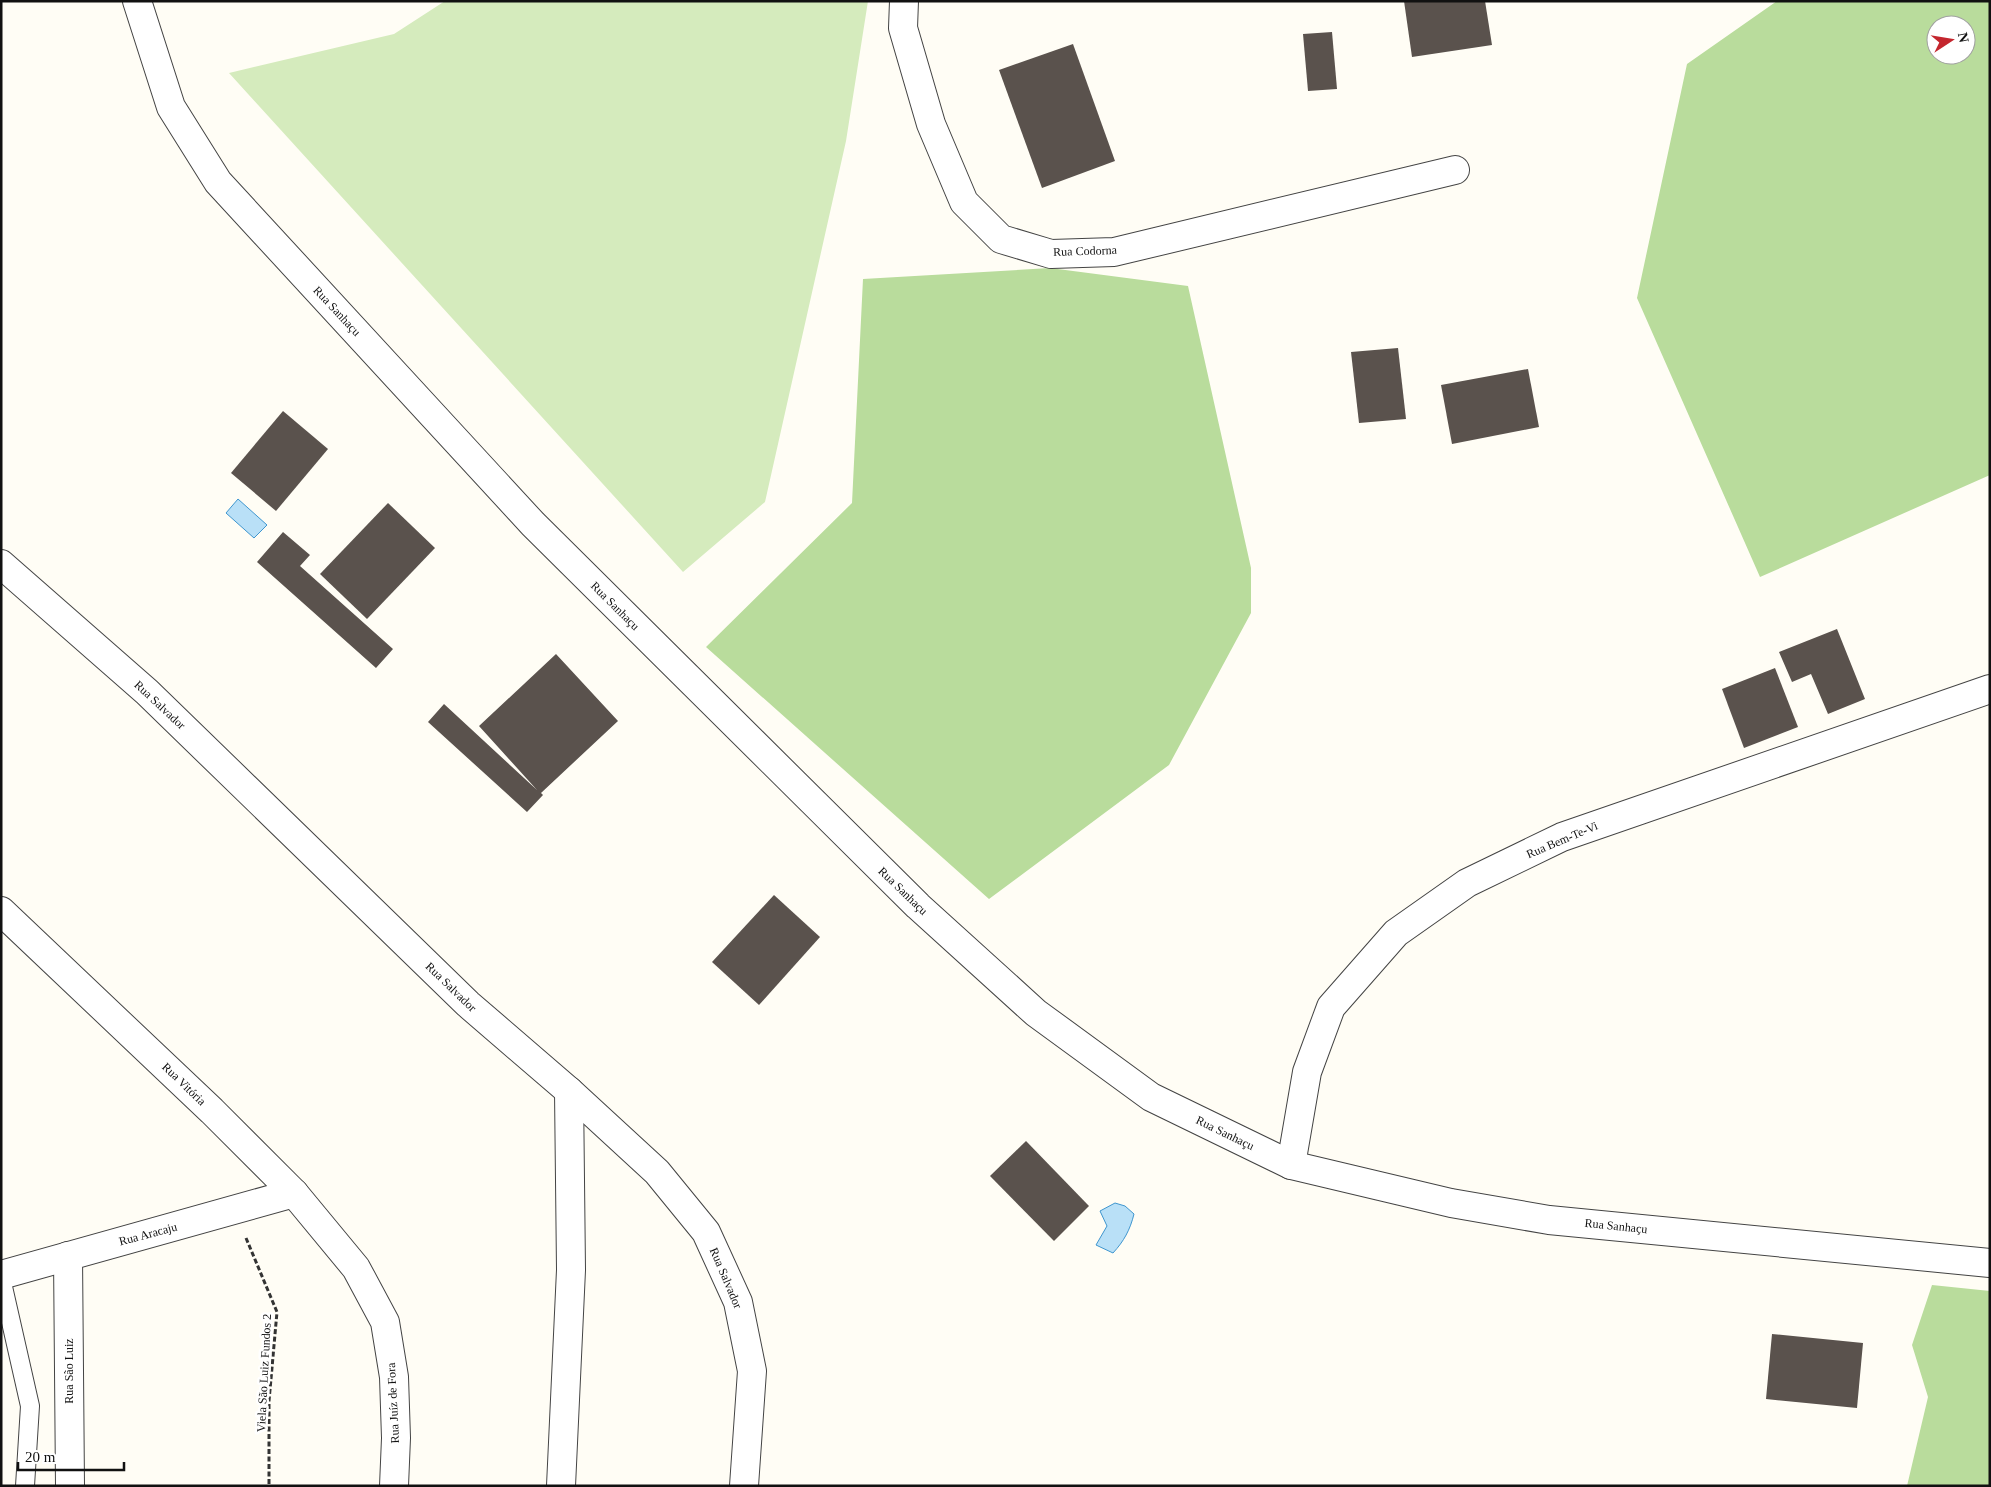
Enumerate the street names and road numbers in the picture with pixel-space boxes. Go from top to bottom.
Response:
street label: Rua Codorna [1053,243,1118,259]
street label: Rua Sanhaçu [310,283,364,339]
street label: Rua Sanhaçu [588,579,642,633]
street label: Rua Salvador [131,678,189,732]
street label: Rua Bem-Te-Vi [1524,818,1600,861]
street label: Rua Sanhaçu [875,864,931,918]
street label: Rua Salvador [423,959,479,1015]
street label: Rua Vitória [159,1060,209,1109]
street label: Rua Sanhaçu [1194,1113,1256,1153]
street label: Rua Sanhaçu [1584,1216,1648,1236]
street label: Rua Aracaju [117,1220,179,1248]
street label: Rua Salvador [707,1245,745,1311]
street label: Viela São Luiz Fundos 2 [254,1313,274,1433]
street label: Rua São Luiz [62,1338,76,1404]
street label: Rua Juíz de Fora [384,1362,402,1444]

